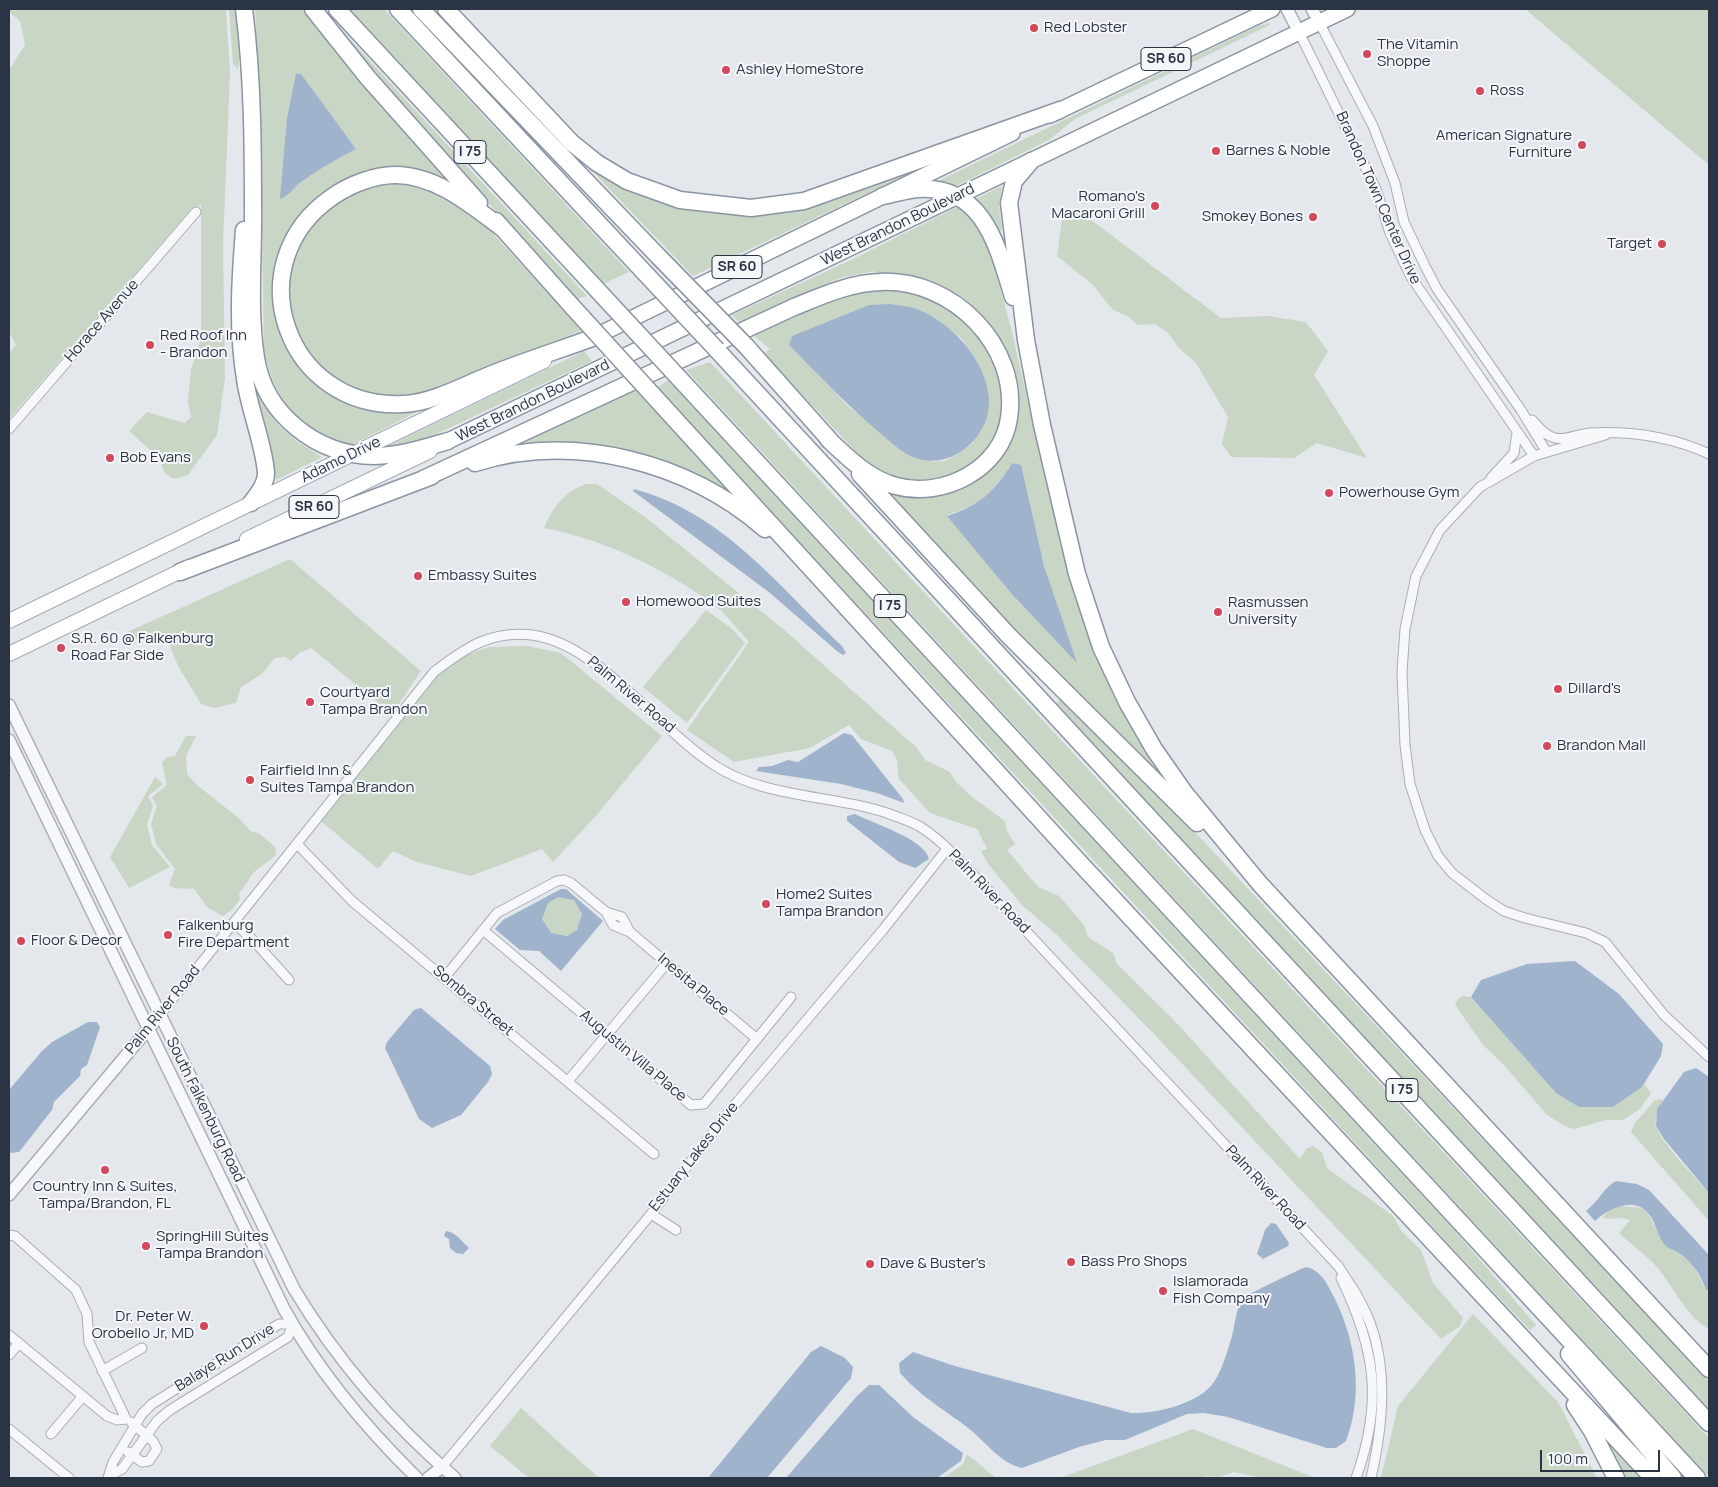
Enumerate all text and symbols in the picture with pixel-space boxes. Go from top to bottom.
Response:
place label: Red Lobster [1044,19,1127,37]
marker: Red Lobster [1028,22,1040,34]
place label: The Vitamin Shoppe [1377,36,1458,71]
road number: SR 60 [1141,48,1191,70]
marker: The Vitamin Shoppe [1361,48,1373,60]
place label: Ashley HomeStore [736,61,864,79]
marker: Ashley HomeStore [720,64,732,76]
place label: Ross [1490,82,1524,100]
marker: Ross [1474,85,1486,97]
street label: Brandon Town Center Drive [1332,109,1424,287]
place label: American Signature Furniture [1436,127,1572,162]
marker: American Signature Furniture [1576,139,1588,151]
road number: I 75 [454,140,486,163]
place label: Barnes & Noble [1226,142,1330,160]
marker: Barnes & Noble [1210,145,1222,157]
street label: West Brandon Boulevard [818,180,978,270]
place label: Romano's Macaroni Grill [1051,188,1145,223]
marker: Romano's Macaroni Grill [1149,200,1161,212]
place label: Smokey Bones [1202,208,1303,226]
marker: Smokey Bones [1307,211,1319,223]
place label: Target [1607,235,1652,253]
marker: Target [1656,238,1668,250]
road number: SR 60 [712,256,762,278]
street label: Horace Avenue [61,276,143,366]
place label: Red Roof Inn - Brandon [160,327,247,362]
marker: Red Roof Inn - Brandon [144,339,156,351]
street label: West Brandon Boulevard [453,356,613,446]
street label: Adamo Drive [298,433,384,487]
place label: Bob Evans [120,449,191,467]
marker: Bob Evans [104,452,116,464]
place label: Powerhouse Gym [1339,484,1460,502]
marker: Powerhouse Gym [1323,487,1335,499]
road number: SR 60 [289,496,339,518]
place label: Embassy Suites [428,567,537,585]
marker: Embassy Suites [412,570,424,582]
place label: Homewood Suites [636,593,761,611]
road number: I 75 [874,594,906,618]
place label: Rasmussen University [1228,594,1308,629]
marker: Homewood Suites [620,596,632,608]
marker: Rasmussen University [1212,606,1224,618]
place label: S.R. 60 @ Falkenburg Road Far Side [71,630,214,665]
marker: S.R. 60 @ Falkenburg Road Far Side [55,642,67,654]
street label: Palm River Road [583,653,679,737]
place label: Dillard's [1568,680,1621,698]
marker: Dillard's [1552,683,1564,695]
place label: Courtyard Tampa Brandon [320,684,427,719]
marker: Courtyard Tampa Brandon [304,696,316,708]
place label: Brandon Mall [1557,737,1646,755]
marker: Brandon Mall [1541,740,1553,752]
place label: Fairfield Inn & Suites Tampa Brandon [260,762,414,797]
marker: Fairfield Inn & Suites Tampa Brandon [244,774,256,786]
street label: Palm River Road [945,846,1033,938]
place label: Home2 Suites Tampa Brandon [776,886,883,921]
marker: Home2 Suites Tampa Brandon [760,898,772,910]
place label: Falkenburg Fire Department [178,917,289,952]
marker: Falkenburg Fire Department [162,929,174,941]
place label: Floor & Decor [31,932,122,950]
marker: Floor & Decor [15,935,27,947]
street label: Inesita Place [654,950,732,1020]
street label: Palm River Road [122,962,204,1058]
street label: Sombra Street [429,962,517,1040]
street label: Augustin Villa Place [576,1006,690,1106]
street label: South Falkenburg Road [162,1035,248,1185]
road number: I 75 [1386,1078,1418,1102]
street label: Estuary Lakes Drive [646,1099,742,1215]
street label: Palm River Road [1221,1142,1309,1234]
marker: Country Inn & Suites, Tampa/Brandon, FL [99,1164,111,1176]
place label: Country Inn & Suites, Tampa/Brandon, FL [33,1178,177,1213]
place label: SpringHill Suites Tampa Brandon [156,1228,269,1263]
marker: SpringHill Suites Tampa Brandon [140,1240,152,1252]
place label: Bass Pro Shops [1081,1253,1187,1271]
place label: Dave & Buster's [880,1255,986,1273]
marker: Bass Pro Shops [1065,1256,1077,1268]
marker: Dave & Buster's [864,1258,876,1270]
place label: Islamorada Fish Company [1173,1273,1270,1308]
marker: Islamorada Fish Company [1157,1285,1169,1297]
place label: Dr. Peter W. Orobello Jr, MD [92,1308,194,1343]
street label: Balaye Run Drive [172,1320,278,1396]
marker: Dr. Peter W. Orobello Jr, MD [198,1320,210,1332]
scale bar [1543,1440,1663,1472]
text: 100 m [1548,1448,1588,1469]

